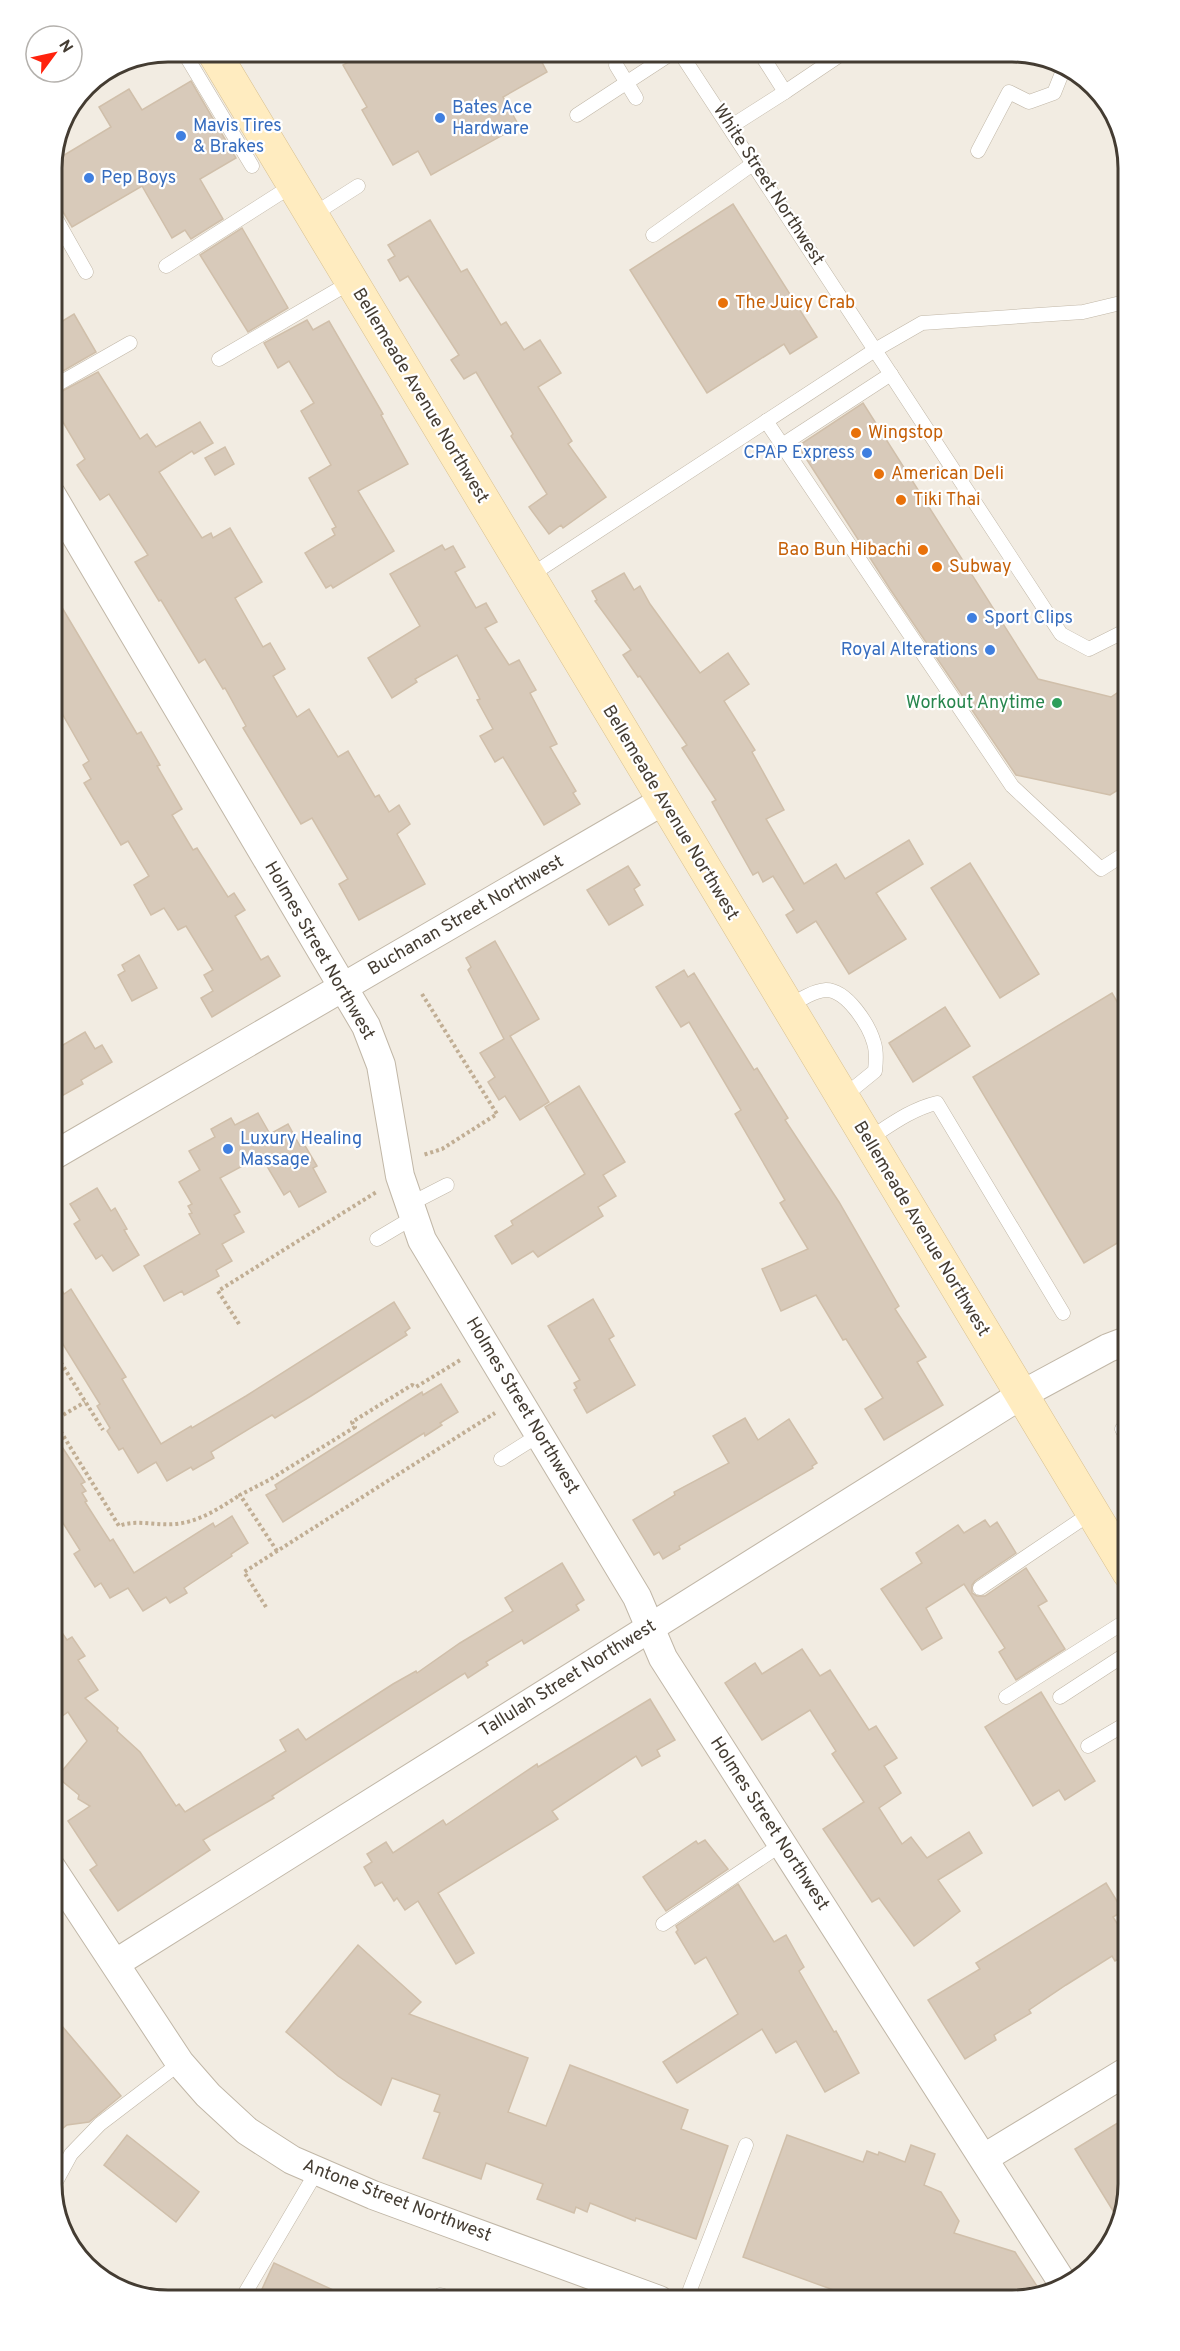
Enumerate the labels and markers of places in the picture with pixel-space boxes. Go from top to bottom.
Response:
place label: Bates Ace Hardware [452,97,532,141]
marker: Bates Ace Hardware [433,111,447,125]
place label: Mavis Tires & Brakes [193,115,282,159]
marker: Mavis Tires & Brakes [174,129,188,143]
place label: Pep Boys [101,167,176,190]
marker: Pep Boys [82,171,96,185]
place label: The Juicy Crab [735,292,855,315]
marker: The Juicy Crab [716,296,730,310]
place label: Wingstop [868,422,943,445]
marker: Wingstop [849,426,863,440]
place label: CPAP Express [743,442,855,465]
marker: CPAP Express [860,446,874,460]
place label: American Deli [891,463,1004,486]
marker: American Deli [872,467,886,481]
place label: Tiki Thai [913,489,980,512]
marker: Tiki Thai [894,493,908,507]
place label: Bao Bun Hibachi [778,539,911,562]
marker: Bao Bun Hibachi [916,543,930,557]
place label: Subway [949,556,1012,579]
marker: Subway [930,560,944,574]
place label: Sport Clips [984,607,1073,630]
marker: Sport Clips [965,611,979,625]
place label: Royal Alterations [841,639,978,662]
marker: Royal Alterations [983,643,997,657]
place label: Workout Anytime [906,692,1045,715]
marker: Workout Anytime [1050,696,1064,710]
place label: Luxury Healing Massage [240,1128,362,1172]
marker: Luxury Healing Massage [221,1142,235,1156]

